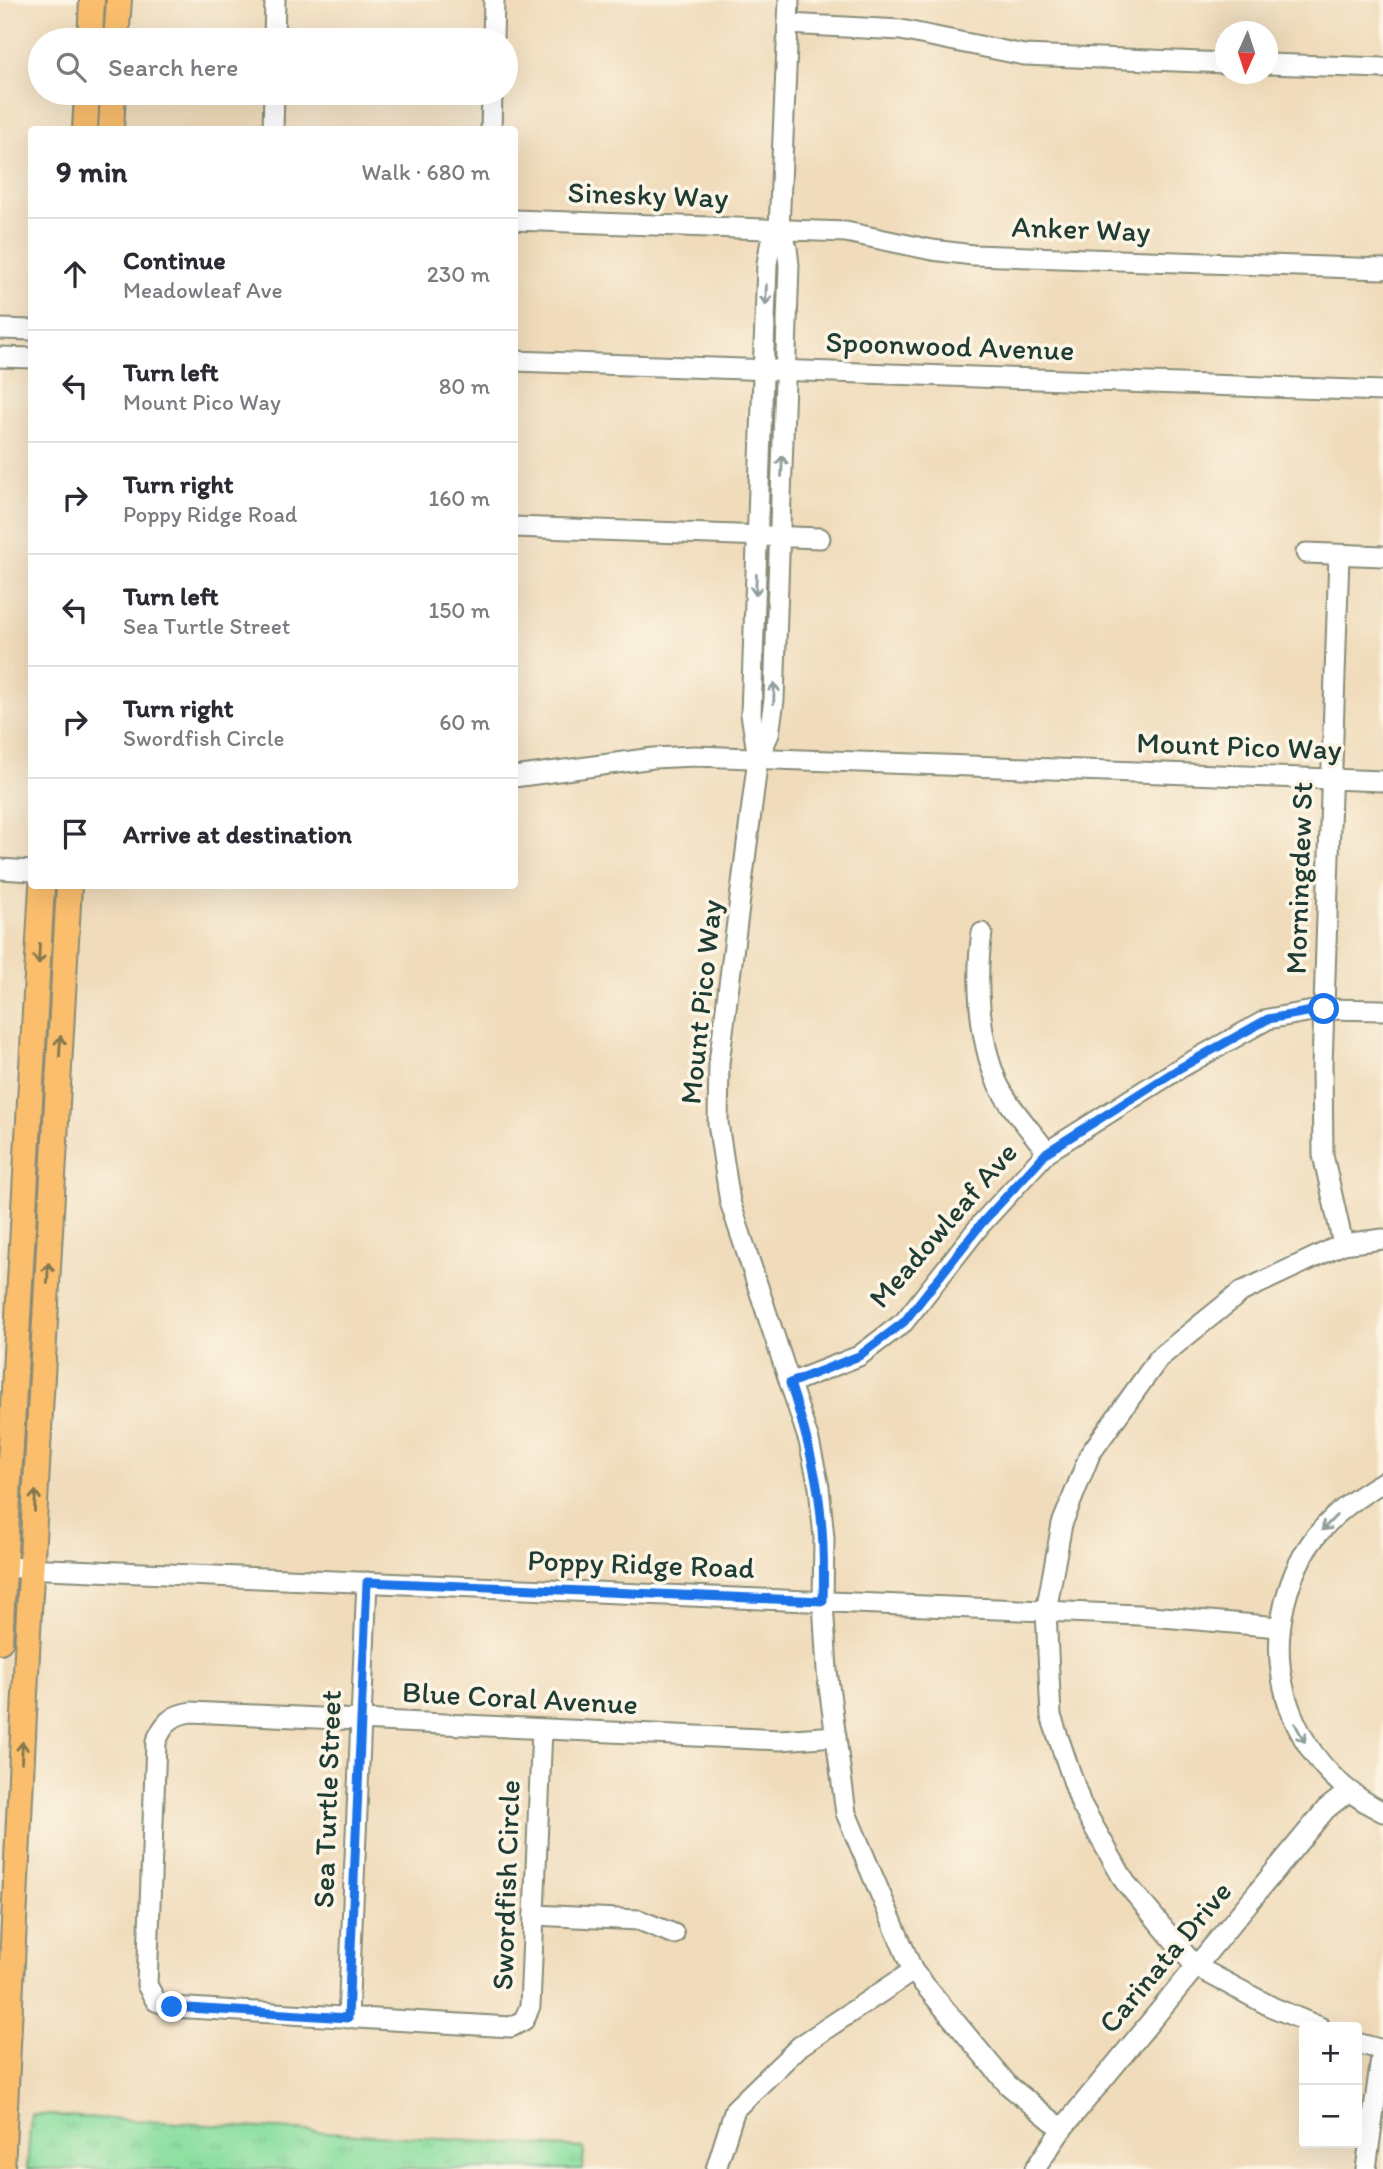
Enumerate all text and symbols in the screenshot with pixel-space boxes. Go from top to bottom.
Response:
north arrow [1215,21,1278,84]
search box [28,28,518,105]
icon: search [52,48,90,86]
text: Search here [108,51,238,83]
text: 9 min [56,153,127,190]
text: Walk · 680 m [362,158,490,186]
street label: Sinesky Way [567,173,729,216]
street label: Anker Way [1011,208,1151,249]
text: Continue [123,244,226,276]
icon: ahead [56,255,94,293]
text: 230 m [427,260,490,288]
text: Meadowleaf Ave [123,276,283,304]
one-way arrow [759,283,772,306]
street label: Spoonwood Avenue [825,323,1075,368]
text: Turn left [123,356,219,388]
icon: left [56,367,94,405]
text: 80 m [439,372,490,400]
text: Mount Pico Way [123,388,281,416]
one-way arrow [775,455,788,478]
text: Turn right [123,468,234,500]
icon: right [56,479,94,517]
text: 160 m [428,484,490,512]
text: Poppy Ridge Road [123,500,297,528]
one-way arrow [749,573,762,596]
text: Turn left [123,580,219,612]
icon: left [56,591,94,629]
text: 150 m [429,596,490,624]
text: Sea Turtle Street [123,612,290,640]
one-way arrow [767,682,780,705]
text: Turn right [123,692,234,724]
icon: right [56,703,94,741]
text: 60 m [439,708,490,736]
street label: Mount Pico Way [1136,723,1342,768]
text: Swordfish Circle [123,724,284,752]
street label: Morningdew St [1277,781,1320,975]
icon: arrive [56,815,94,853]
text: Arrive at destination [123,818,352,850]
street label: Mount Pico Way [671,898,730,1106]
one-way arrow [32,942,45,965]
route start [1308,993,1339,1024]
one-way arrow [54,1035,67,1058]
street label: Meadowleaf Ave [860,1134,1025,1315]
one-way arrow [41,1262,54,1285]
one-way arrow [29,1490,42,1512]
one-way arrow [1320,1514,1337,1531]
street label: Poppy Ridge Road [527,1541,755,1586]
street label: Blue Coral Avenue [401,1673,639,1722]
street label: Sea Turtle Street [304,1689,349,1909]
one-way arrow [1294,1722,1308,1743]
one-way arrow [16,1741,29,1764]
street label: Swordfish Circle [483,1779,528,1991]
street label: Carinata Drive [1090,1873,1239,2040]
route end [156,1991,187,2022]
map controls [1299,2022,1362,2148]
button: + [1299,2022,1362,2085]
button: − [1299,2085,1362,2148]

